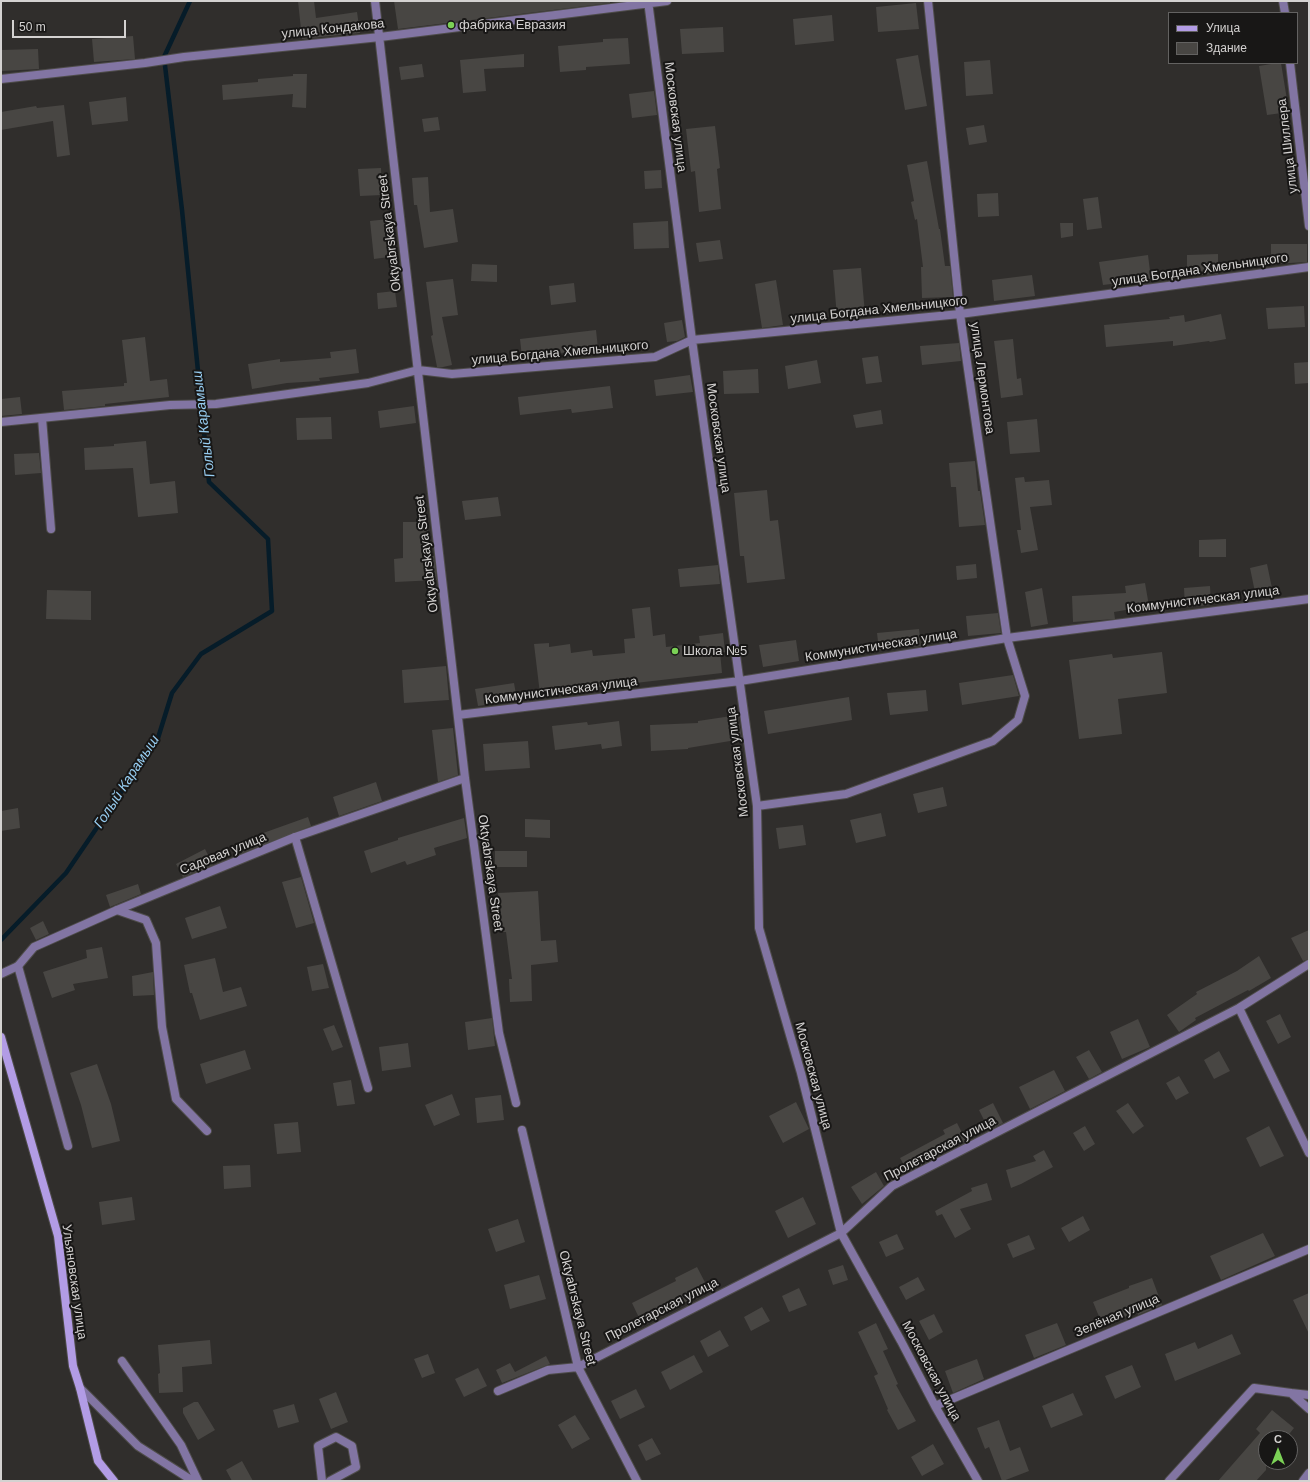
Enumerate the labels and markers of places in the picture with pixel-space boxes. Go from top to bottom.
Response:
place label: фабрика Евразия [459,17,566,33]
marker: фабрика Евразия [446,20,456,30]
place label: Школа №5 [683,643,747,659]
marker: Школа №5 [670,646,680,656]

